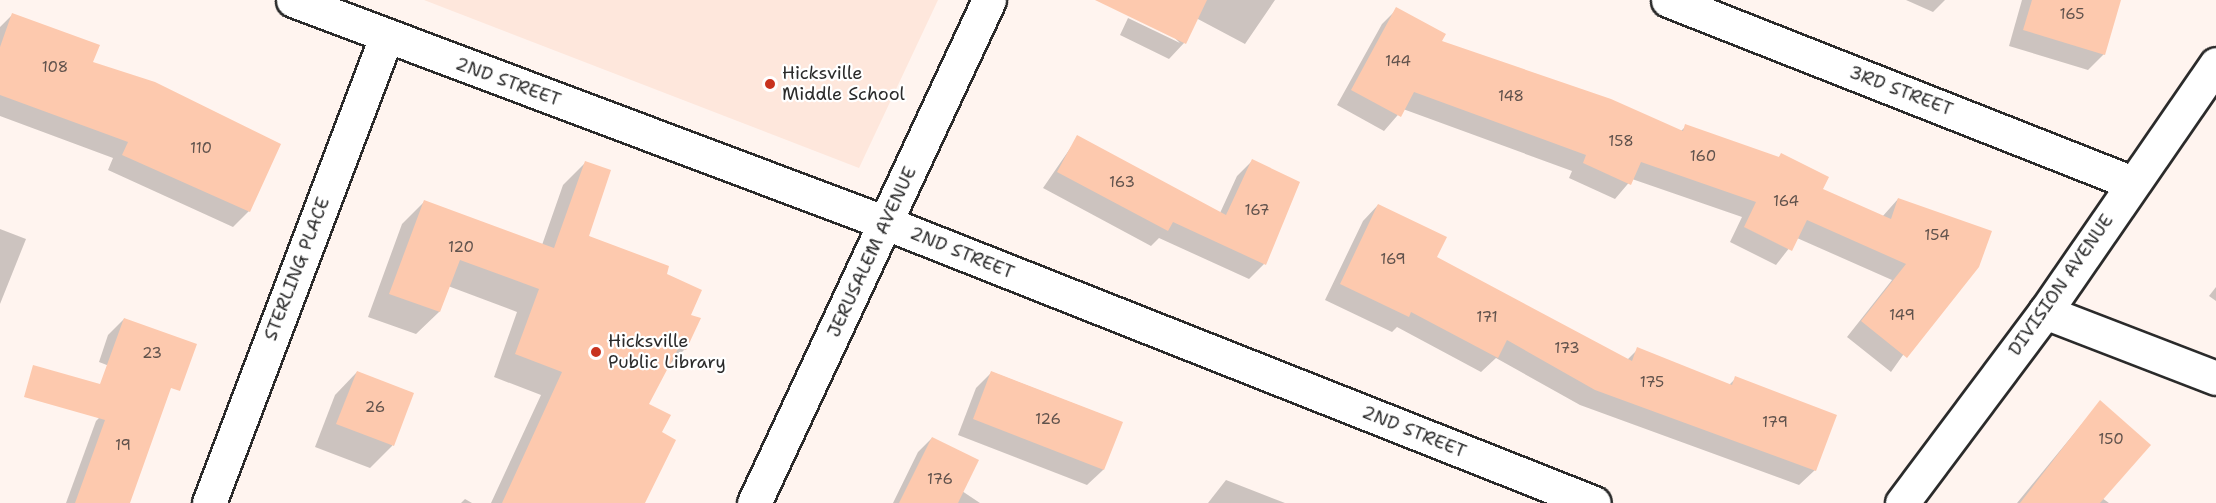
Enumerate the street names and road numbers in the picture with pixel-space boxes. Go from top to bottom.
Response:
street label: 2ND STREET [452,53,564,111]
street label: 3RD STREET [1846,61,1956,121]
street label: JERUSALEM AVENUE [823,163,921,341]
street label: STERLING PLACE [260,194,334,344]
street label: DIVISION AVENUE [2004,210,2118,360]
street label: 2ND STREET [907,222,1017,284]
street label: 2ND STREET [1359,401,1469,463]

